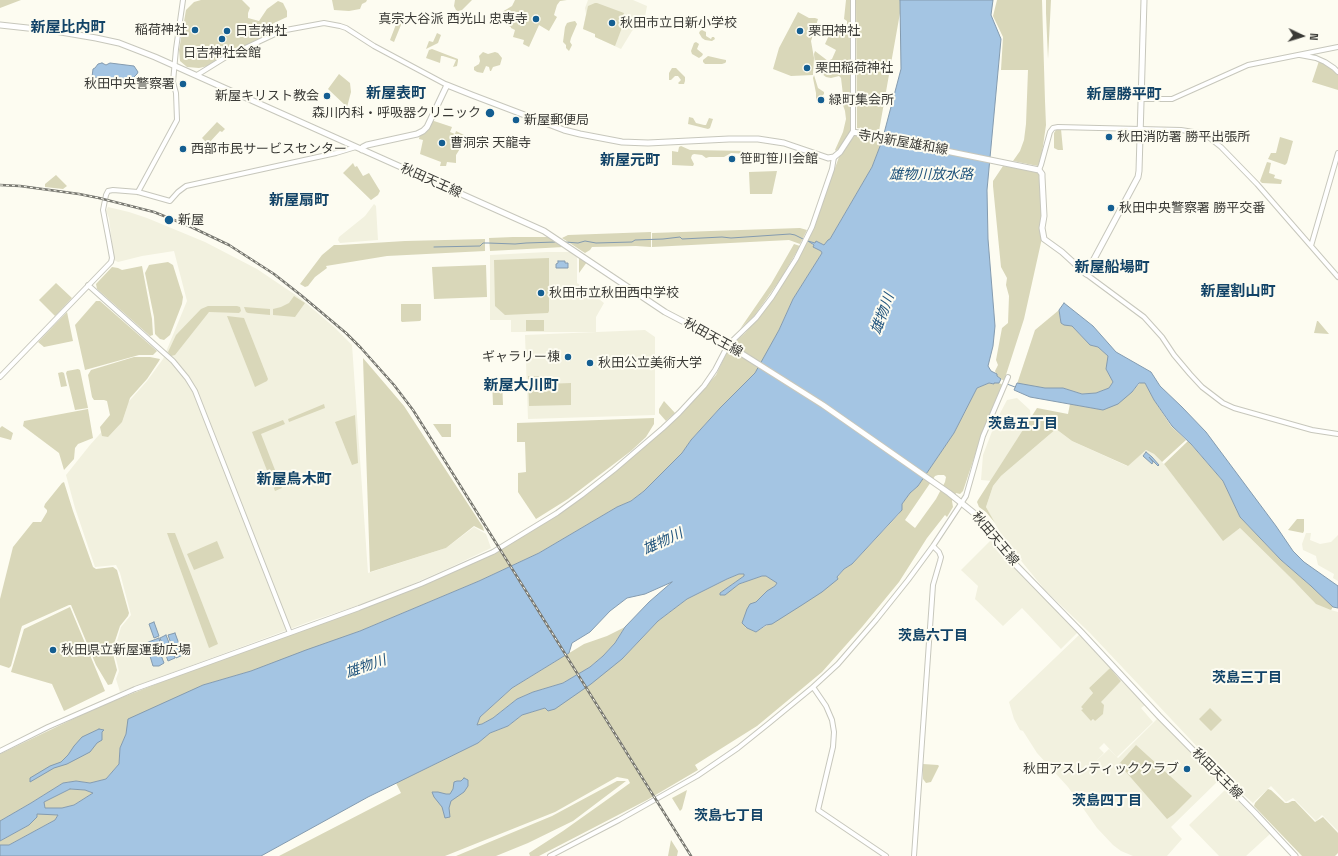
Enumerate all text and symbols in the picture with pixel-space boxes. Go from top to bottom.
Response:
place label: 真宗大谷派 西光山 忠専寺 [378,11,528,27]
marker: 真宗大谷派 西光山 忠専寺 [531,14,541,24]
place label: 秋田市立日新小学校 [620,15,737,31]
north arrow [1282,16,1322,56]
marker: 秋田市立日新小学校 [607,18,617,28]
district label: 新屋比内町 [31,19,105,37]
place label: 稲荷神社 [135,22,187,38]
place label: 日吉神社 [235,23,287,39]
place label: 栗田神社 [808,23,860,39]
marker: 稲荷神社 [190,25,200,35]
marker: 日吉神社 [222,26,232,36]
marker: 栗田神社 [795,26,805,36]
text: N [1307,33,1321,41]
marker: 日吉神社会館 [217,34,227,44]
place label: 日吉神社会館 [183,45,261,61]
place label: 栗田稲荷神社 [815,60,893,76]
marker: 栗田稲荷神社 [802,63,812,73]
place label: 秋田中央警察署 [84,76,175,92]
marker: 秋田中央警察署 [178,79,188,89]
district label: 新屋表町 [366,85,426,103]
district label: 新屋勝平町 [1087,86,1161,104]
place label: 新屋キリスト教会 [215,88,319,104]
marker: 新屋キリスト教会 [322,91,332,101]
place label: 緑町集会所 [829,92,894,108]
marker: 緑町集会所 [816,95,826,105]
place label: 森川内科・呼吸器クリニック [312,105,481,121]
marker: 森川内科・呼吸器クリニック [484,107,496,119]
place label: 新屋郵便局 [524,112,589,128]
marker: 新屋郵便局 [511,115,521,125]
street label: 寺内新屋雄和線 [857,127,949,159]
place label: 秋田消防署 勝平出張所 [1117,129,1250,145]
marker: 秋田消防署 勝平出張所 [1104,132,1114,142]
place label: 曹洞宗 天龍寺 [450,135,531,151]
marker: 曹洞宗 天龍寺 [437,138,447,148]
place label: 西部市民サービスセンター [191,141,347,157]
marker: 西部市民サービスセンター [178,144,188,154]
place label: 笹町笹川会館 [740,151,818,167]
district label: 新屋元町 [600,152,660,170]
marker: 笹町笹川会館 [727,154,737,164]
street label: 秋田天王線 [398,161,464,201]
water label: 雄物川放水路 [889,167,973,183]
district label: 新屋扇町 [269,192,329,210]
place label: 秋田中央警察署 勝平交番 [1119,200,1265,216]
marker: 秋田中央警察署 勝平交番 [1106,203,1116,213]
place label: 新屋 [178,212,204,228]
marker: 新屋 [163,214,175,226]
district label: 新屋船場町 [1075,259,1149,277]
district label: 新屋割山町 [1201,283,1275,301]
place label: 秋田市立秋田西中学校 [549,285,679,301]
marker: 秋田市立秋田西中学校 [536,288,546,298]
water label: 雄物川 [868,291,898,337]
street label: 秋田天王線 [681,315,745,361]
place label: ギャラリー棟 [482,349,560,365]
marker: ギャラリー棟 [563,352,573,362]
place label: 秋田公立美術大学 [598,355,702,371]
marker: 秋田公立美術大学 [585,358,595,368]
district label: 新屋大川町 [484,377,558,395]
district label: 茨島五丁目 [988,416,1058,432]
district label: 新屋鳥木町 [257,471,331,489]
street label: 秋田天王線 [968,509,1022,569]
water label: 雄物川 [640,526,686,558]
district label: 茨島六丁目 [898,628,968,644]
place label: 秋田県立新屋運動広場 [61,642,191,658]
marker: 秋田県立新屋運動広場 [48,645,58,655]
water label: 雄物川 [343,652,389,682]
district label: 茨島三丁目 [1212,670,1282,686]
street label: 秋田天王線 [1189,746,1245,802]
place label: 秋田アスレティッククラブ [1023,761,1179,777]
marker: 秋田アスレティッククラブ [1182,764,1192,774]
district label: 茨島四丁目 [1072,793,1142,809]
district label: 茨島七丁目 [694,808,764,824]

